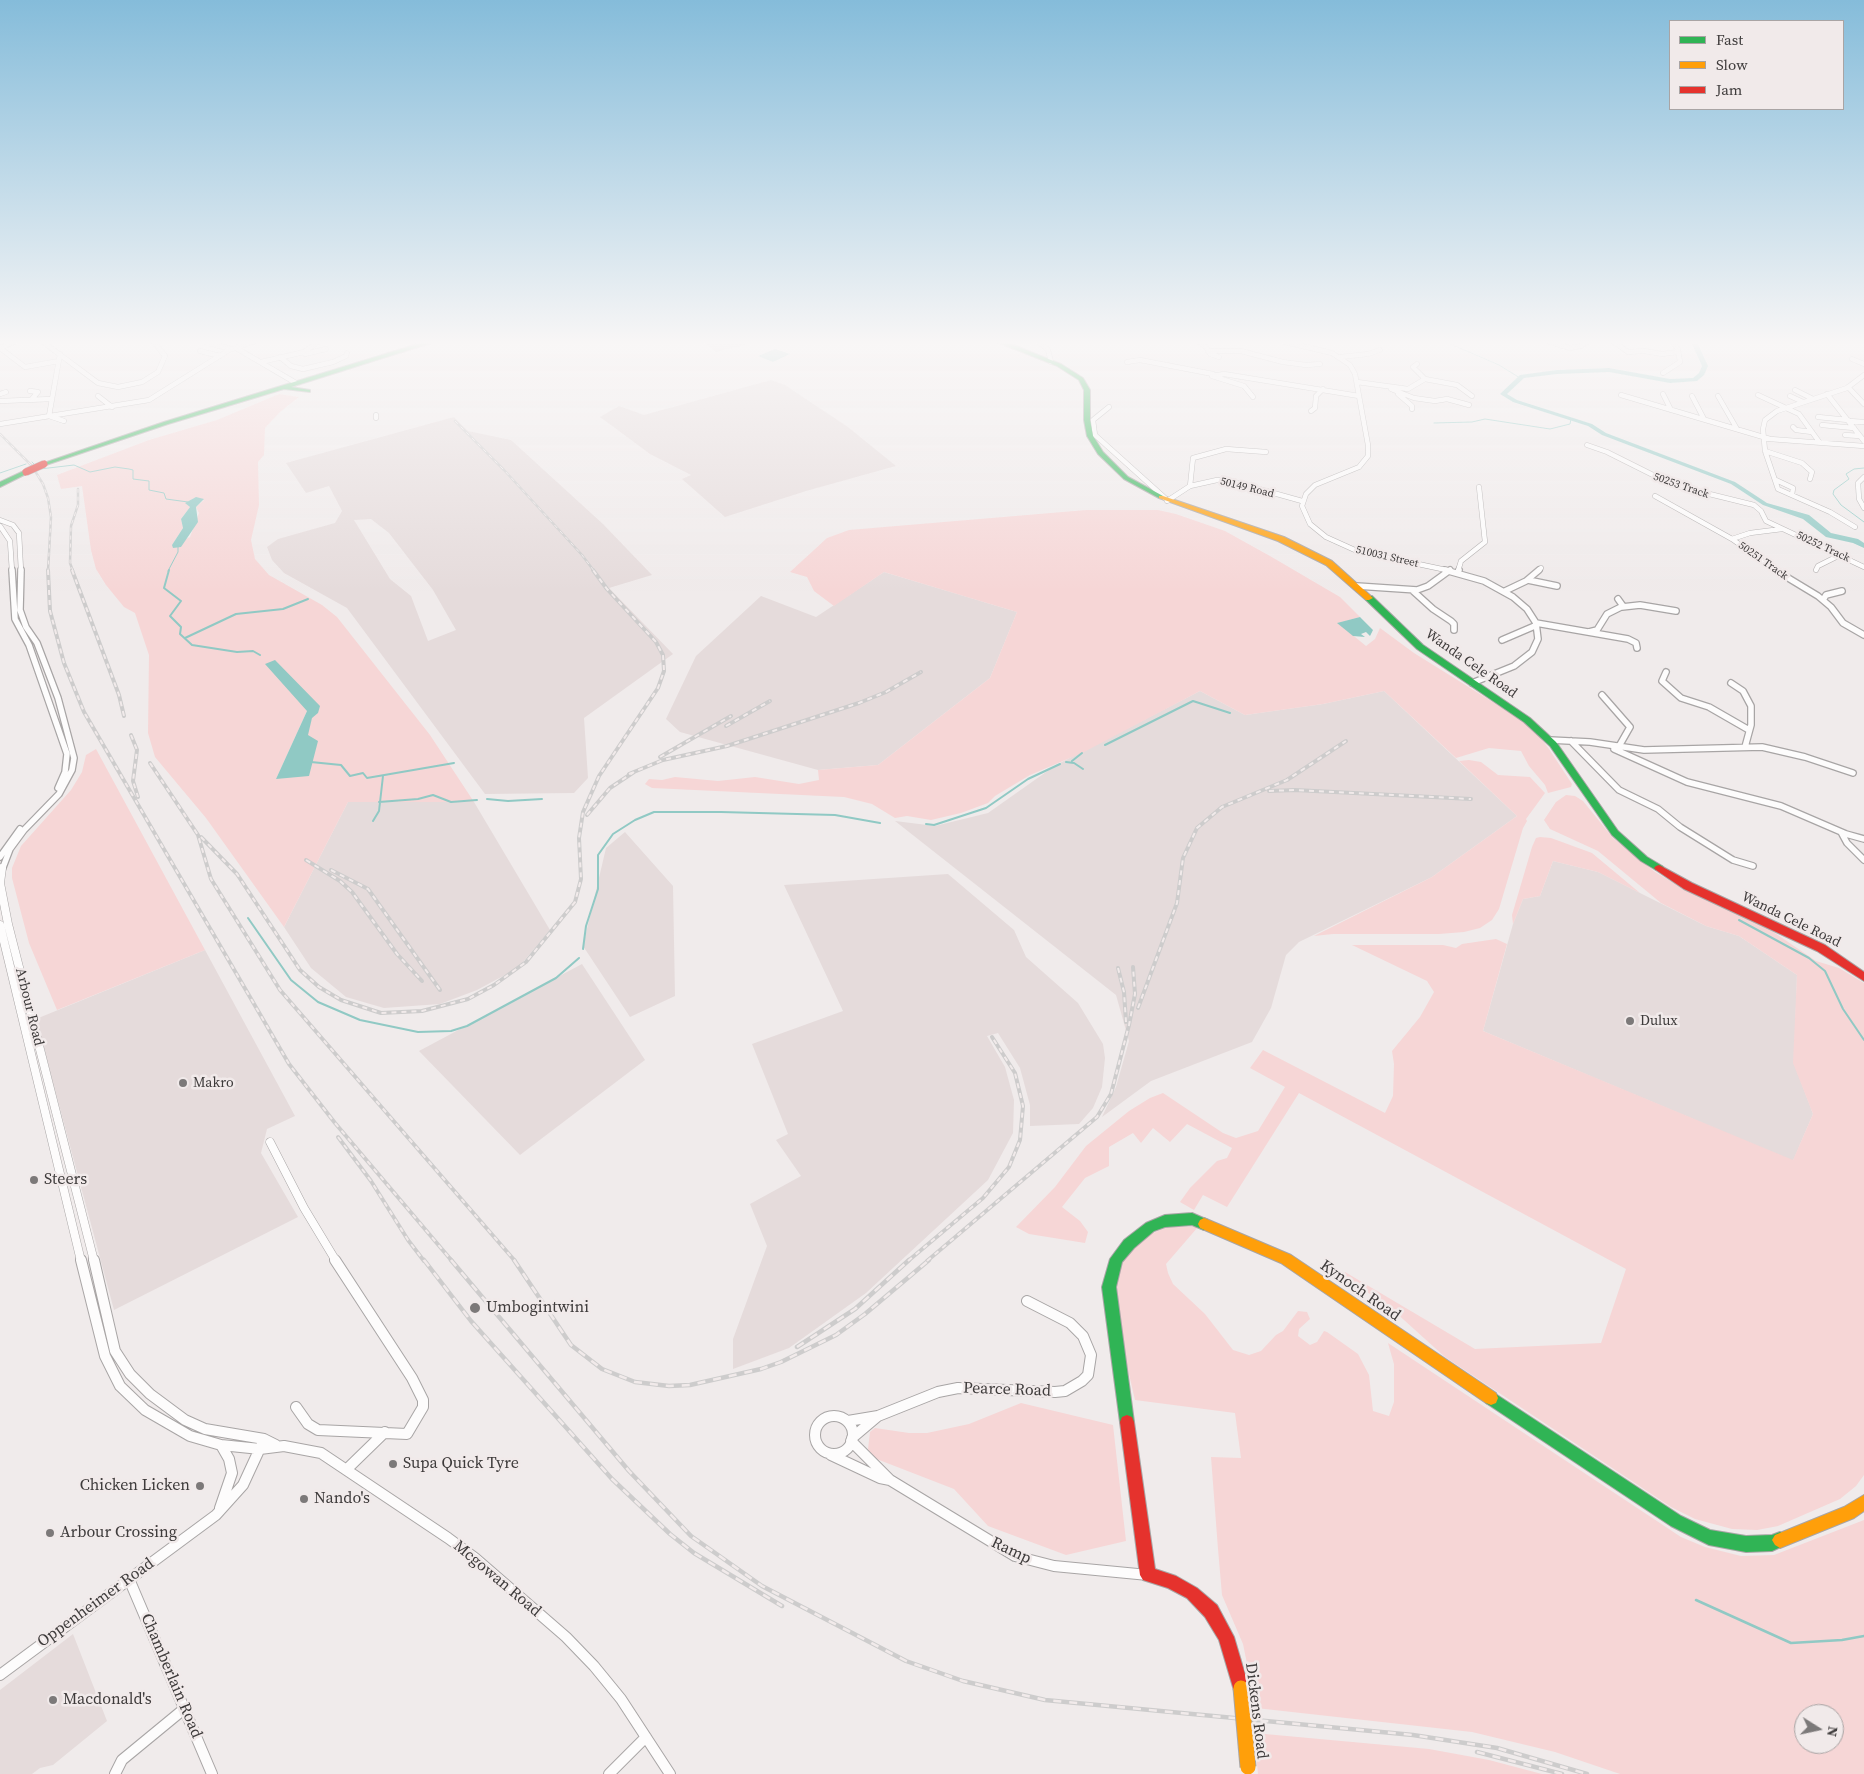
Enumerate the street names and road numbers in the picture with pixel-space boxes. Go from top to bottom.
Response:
street label: 50253 Track [1652,470,1710,502]
street label: 50149 Road [1219,475,1275,501]
street label: 50252 Track [1794,529,1852,565]
street label: 50251 Track [1736,539,1790,583]
street label: 510031 Street [1354,543,1420,571]
street label: Wanda Cele Road [1422,626,1520,702]
street label: Wanda Cele Road [1739,889,1843,951]
street label: Arbour Road [11,966,47,1048]
street label: Kynoch Road [1316,1256,1404,1326]
street label: Pearce Road [963,1379,1051,1401]
street label: Ramp [988,1533,1034,1569]
street label: Mcgowan Road [449,1537,545,1621]
street label: Oppenheimer Road [34,1554,158,1652]
street label: Chamberlain Road [136,1611,206,1741]
street label: Dickens Road [1241,1662,1271,1760]

